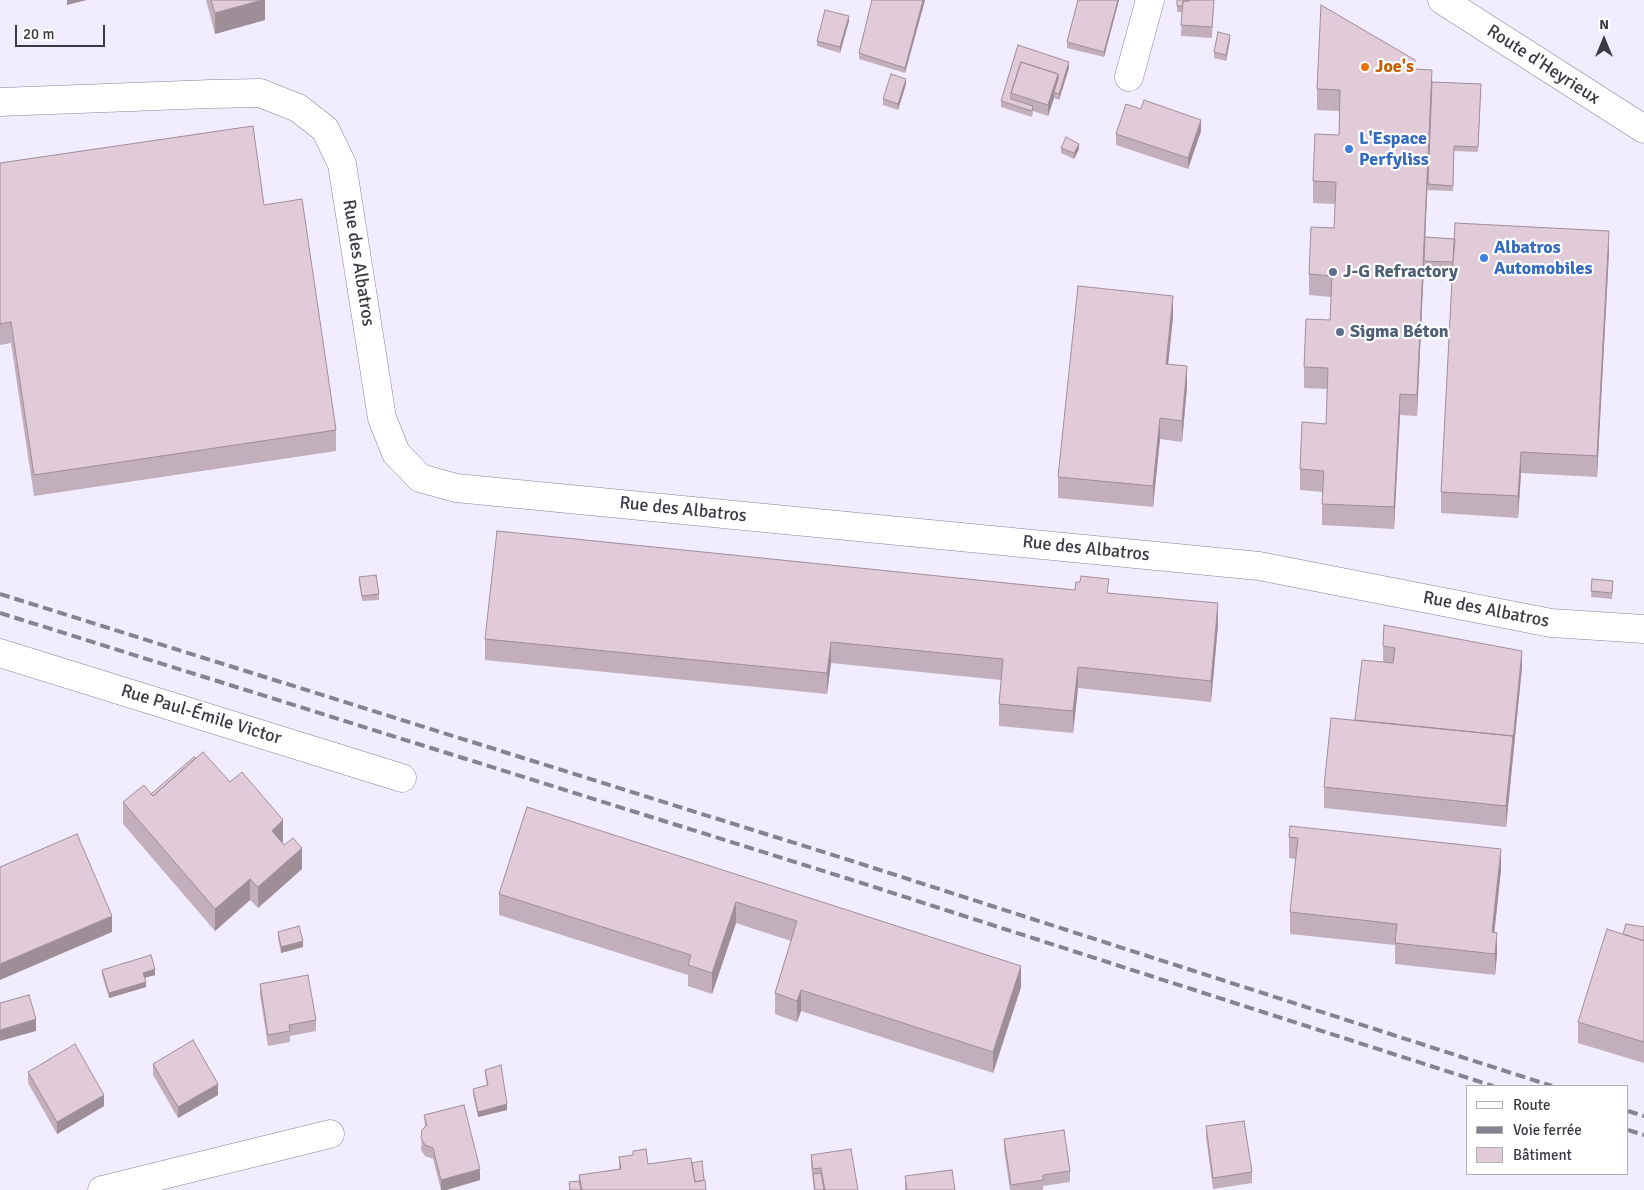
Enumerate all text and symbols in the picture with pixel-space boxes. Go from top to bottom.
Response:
scale bar [18,15,108,47]
north arrow [1579,15,1629,65]
text: N [1599,16,1609,33]
street label: Route d'Heyrieux [1482,20,1604,110]
text: 20 m [23,25,54,43]
place label: Joe's [1375,56,1414,78]
marker: Joe's [1359,61,1371,73]
place label: L'Espace Perfyliss [1359,128,1429,170]
marker: L'Espace Perfyliss [1343,143,1355,155]
street label: Rue des Albatros [337,198,379,328]
place label: Albatros Automobiles [1494,237,1592,280]
marker: Albatros Automobiles [1478,252,1490,264]
place label: J-G Refractory [1343,261,1458,283]
marker: J-G Refractory [1327,266,1339,278]
place label: Sigma Béton [1350,321,1449,343]
marker: Sigma Béton [1334,326,1346,338]
street label: Rue des Albatros [618,493,748,527]
street label: Rue des Albatros [1021,532,1151,566]
street label: Rue des Albatros [1421,587,1551,633]
street label: Rue Paul-Émile Victor [118,680,284,750]
legend [1466,1085,1629,1175]
text: Route [1513,1096,1550,1114]
text: Voie ferrée [1513,1121,1582,1139]
text: Bâtiment [1513,1146,1572,1164]

